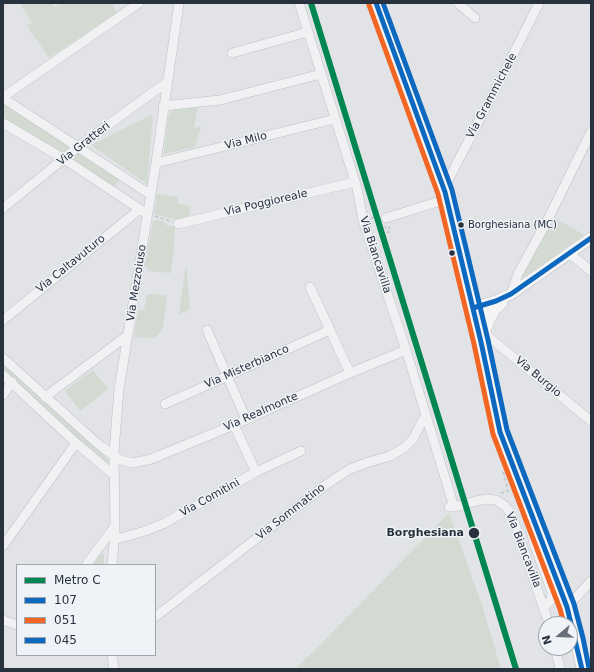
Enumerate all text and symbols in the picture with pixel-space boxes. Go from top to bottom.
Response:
street label: Via Grammichele [464,51,520,141]
street label: Via Gratteri [55,119,113,169]
street label: Via Milo [224,129,268,153]
street label: Via Poggioreale [223,187,309,219]
street label: Via Biancavilla [356,215,394,295]
place label: Borghesiana (MC) [468,219,557,231]
marker: Borghesiana (MC) [456,220,466,230]
street label: Via Caltavuturo [34,232,108,296]
street label: Via Mezzoiuso [124,244,150,322]
unlabelled marker [447,248,457,258]
street label: Via Misterbianco [203,342,291,392]
street label: Via Burgio [512,354,564,400]
street label: Via Realmonte [222,390,300,434]
street label: Via Comitini [178,476,242,520]
street label: Via Sommatino [254,481,328,543]
street label: Via Biancavilla [502,510,544,590]
place label: Borghesiana [386,526,464,540]
marker: Borghesiana [467,526,481,540]
legend [16,564,156,656]
text: Metro C [54,573,101,587]
text: 107 [54,593,77,607]
text: 051 [54,613,77,627]
north arrow [538,616,578,656]
text: 045 [54,633,77,647]
text: N [539,633,555,646]

